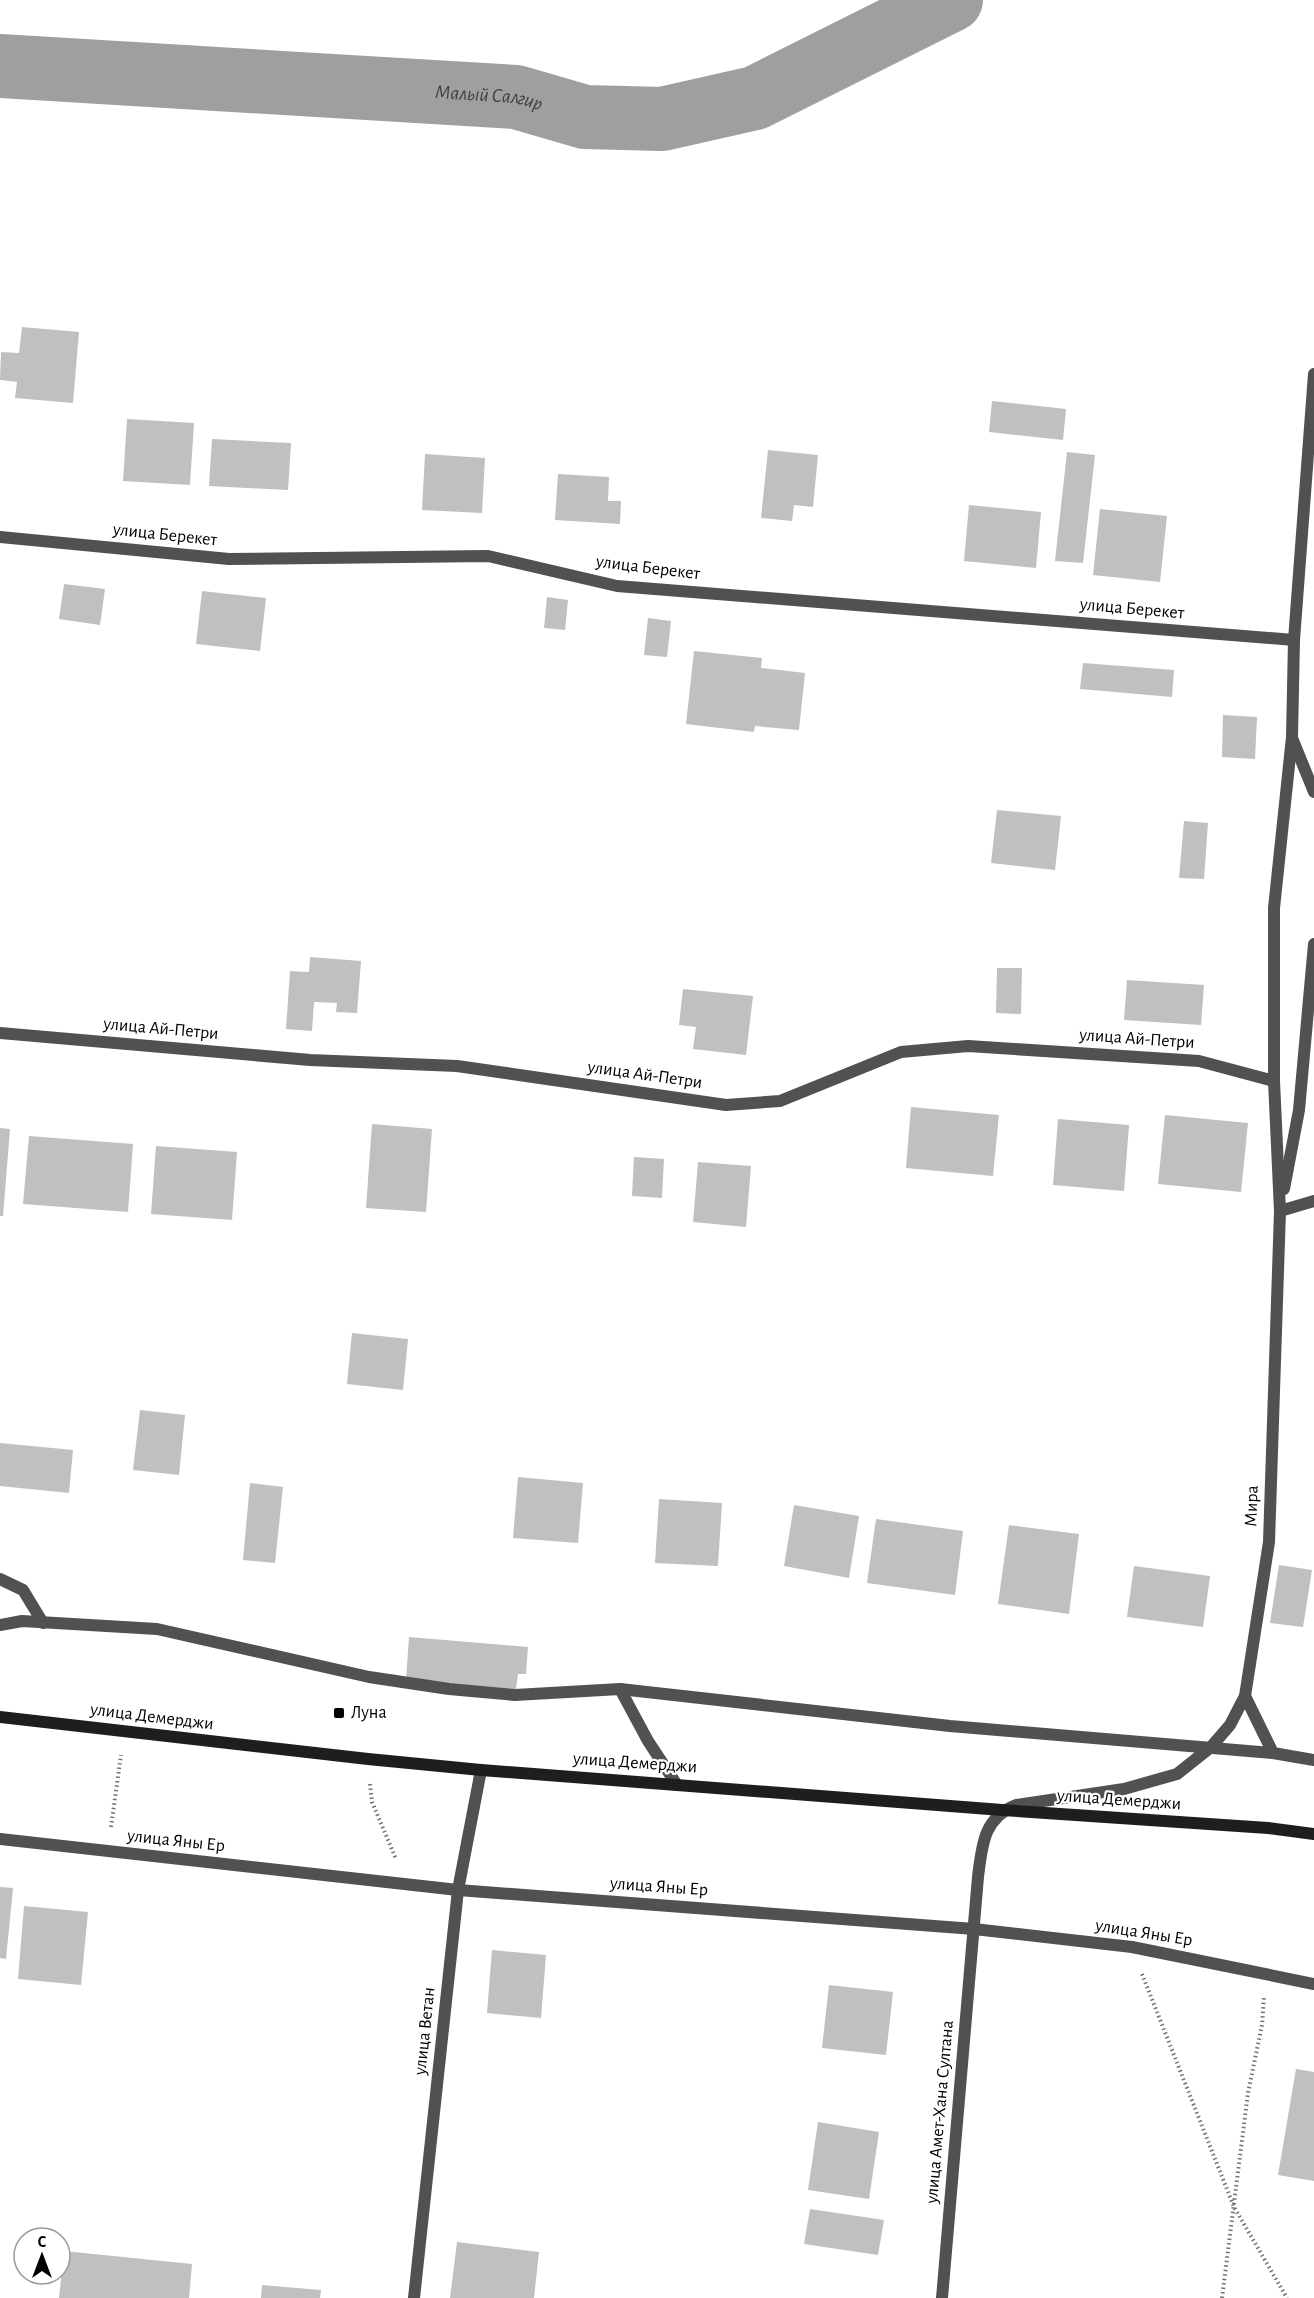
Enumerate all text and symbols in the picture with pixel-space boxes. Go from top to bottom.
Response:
water label: Малый Салгир [435,82,545,114]
street label: улица Берекет [111,520,218,549]
street label: улица Берекет [594,553,701,583]
street label: улица Берекет [1078,595,1185,623]
street label: улица Ай-Петри [102,1015,219,1043]
street label: улица Ай-Петри [1078,1026,1195,1052]
street label: улица Ай-Петри [586,1058,703,1092]
street label: Мира [1242,1485,1262,1527]
street label: улица Демерджи [88,1700,215,1734]
place label: Луна [351,1704,387,1722]
marker: Луна [332,1706,346,1720]
street label: улица Демерджи [571,1750,698,1776]
street label: улица Демерджи [1055,1787,1182,1813]
street label: улица Яны Ер [125,1827,226,1855]
street label: улица Яны Ер [608,1875,709,1899]
street label: улица Яны Ер [1093,1916,1194,1950]
street label: улица Ветан [411,1986,439,2077]
street label: улица Амет-Хана Султана [923,2020,957,2205]
north arrow [12,2226,72,2286]
text: С [38,2234,47,2250]

